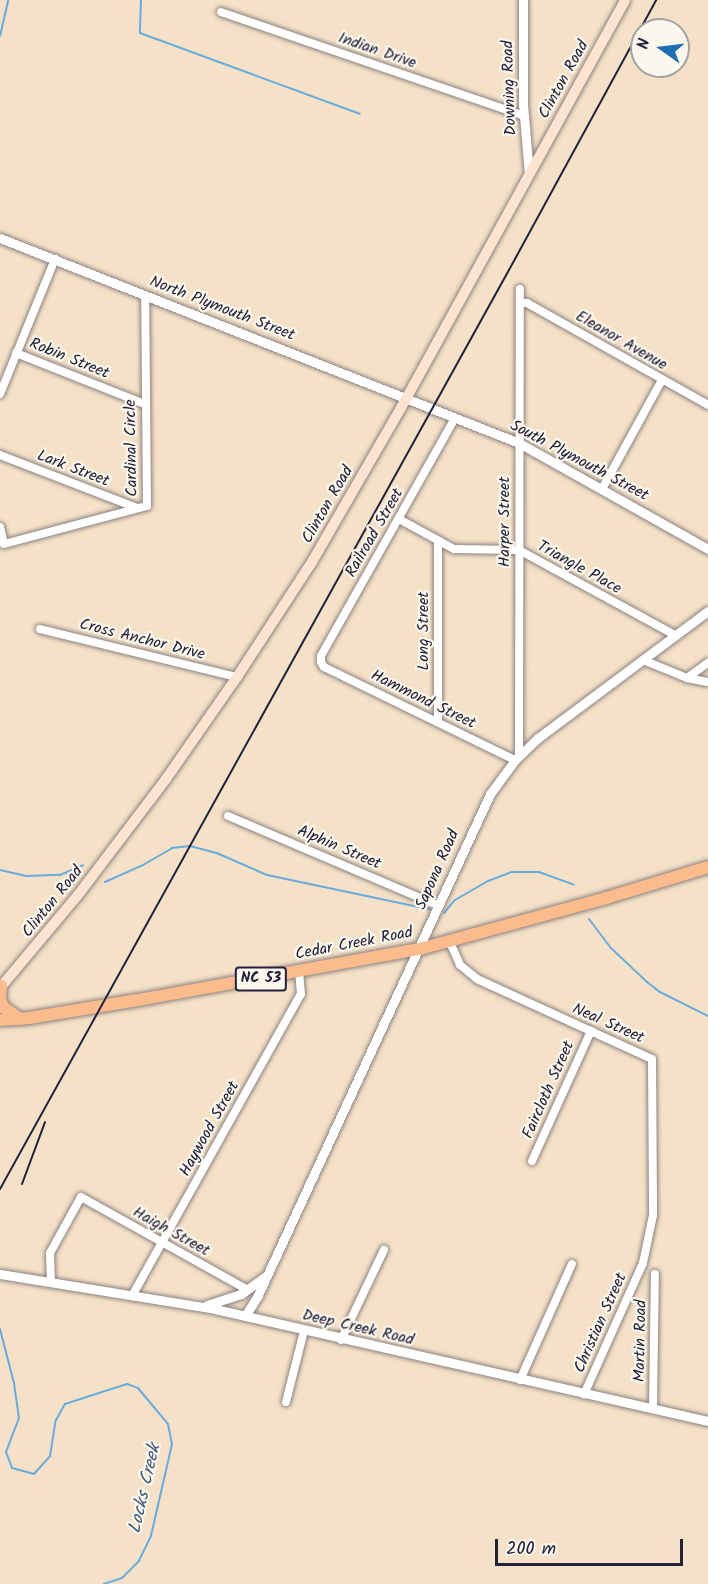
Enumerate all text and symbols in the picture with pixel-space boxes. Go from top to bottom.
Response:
north arrow [630,18,690,78]
street label: Indian Drive [336,29,418,73]
text: N [631,36,657,52]
street label: Clinton Road [535,38,593,122]
street label: Downing Road [499,40,521,136]
street label: North Plymouth Street [147,272,297,346]
street label: Eleanor Avenue [572,307,670,375]
street label: Robin Street [26,334,112,384]
street label: Cardinal Circle [122,399,142,497]
street label: South Plymouth Street [506,416,652,506]
street label: Lark Street [34,446,112,492]
street label: Clinton Road [298,463,358,547]
street label: Harper Street [495,477,515,567]
street label: Railroad Street [342,485,408,581]
street label: Triangle Place [534,537,624,599]
street label: Long Street [414,591,434,671]
street label: Cross Anchor Drive [77,615,207,665]
street label: Hammond Street [367,666,479,734]
street label: Alphin Street [294,822,384,874]
street label: Sapona Road [412,827,464,913]
street label: Clinton Road [18,862,88,942]
street label: Cedar Creek Road [294,923,414,965]
road number: NC 53 [234,967,288,991]
street label: Neal Street [569,1000,647,1048]
street label: Faircloth Street [519,1038,579,1142]
street label: Haywood Street [176,1078,244,1180]
street label: Haigh Street [129,1203,213,1261]
street label: Christian Street [570,1270,632,1376]
street label: Martin Road [631,1300,651,1382]
street label: Deep Creek Road [300,1306,416,1350]
water label: Locks Creek [125,1442,167,1536]
scale bar [498,1527,686,1565]
text: 200 m [506,1535,556,1564]

